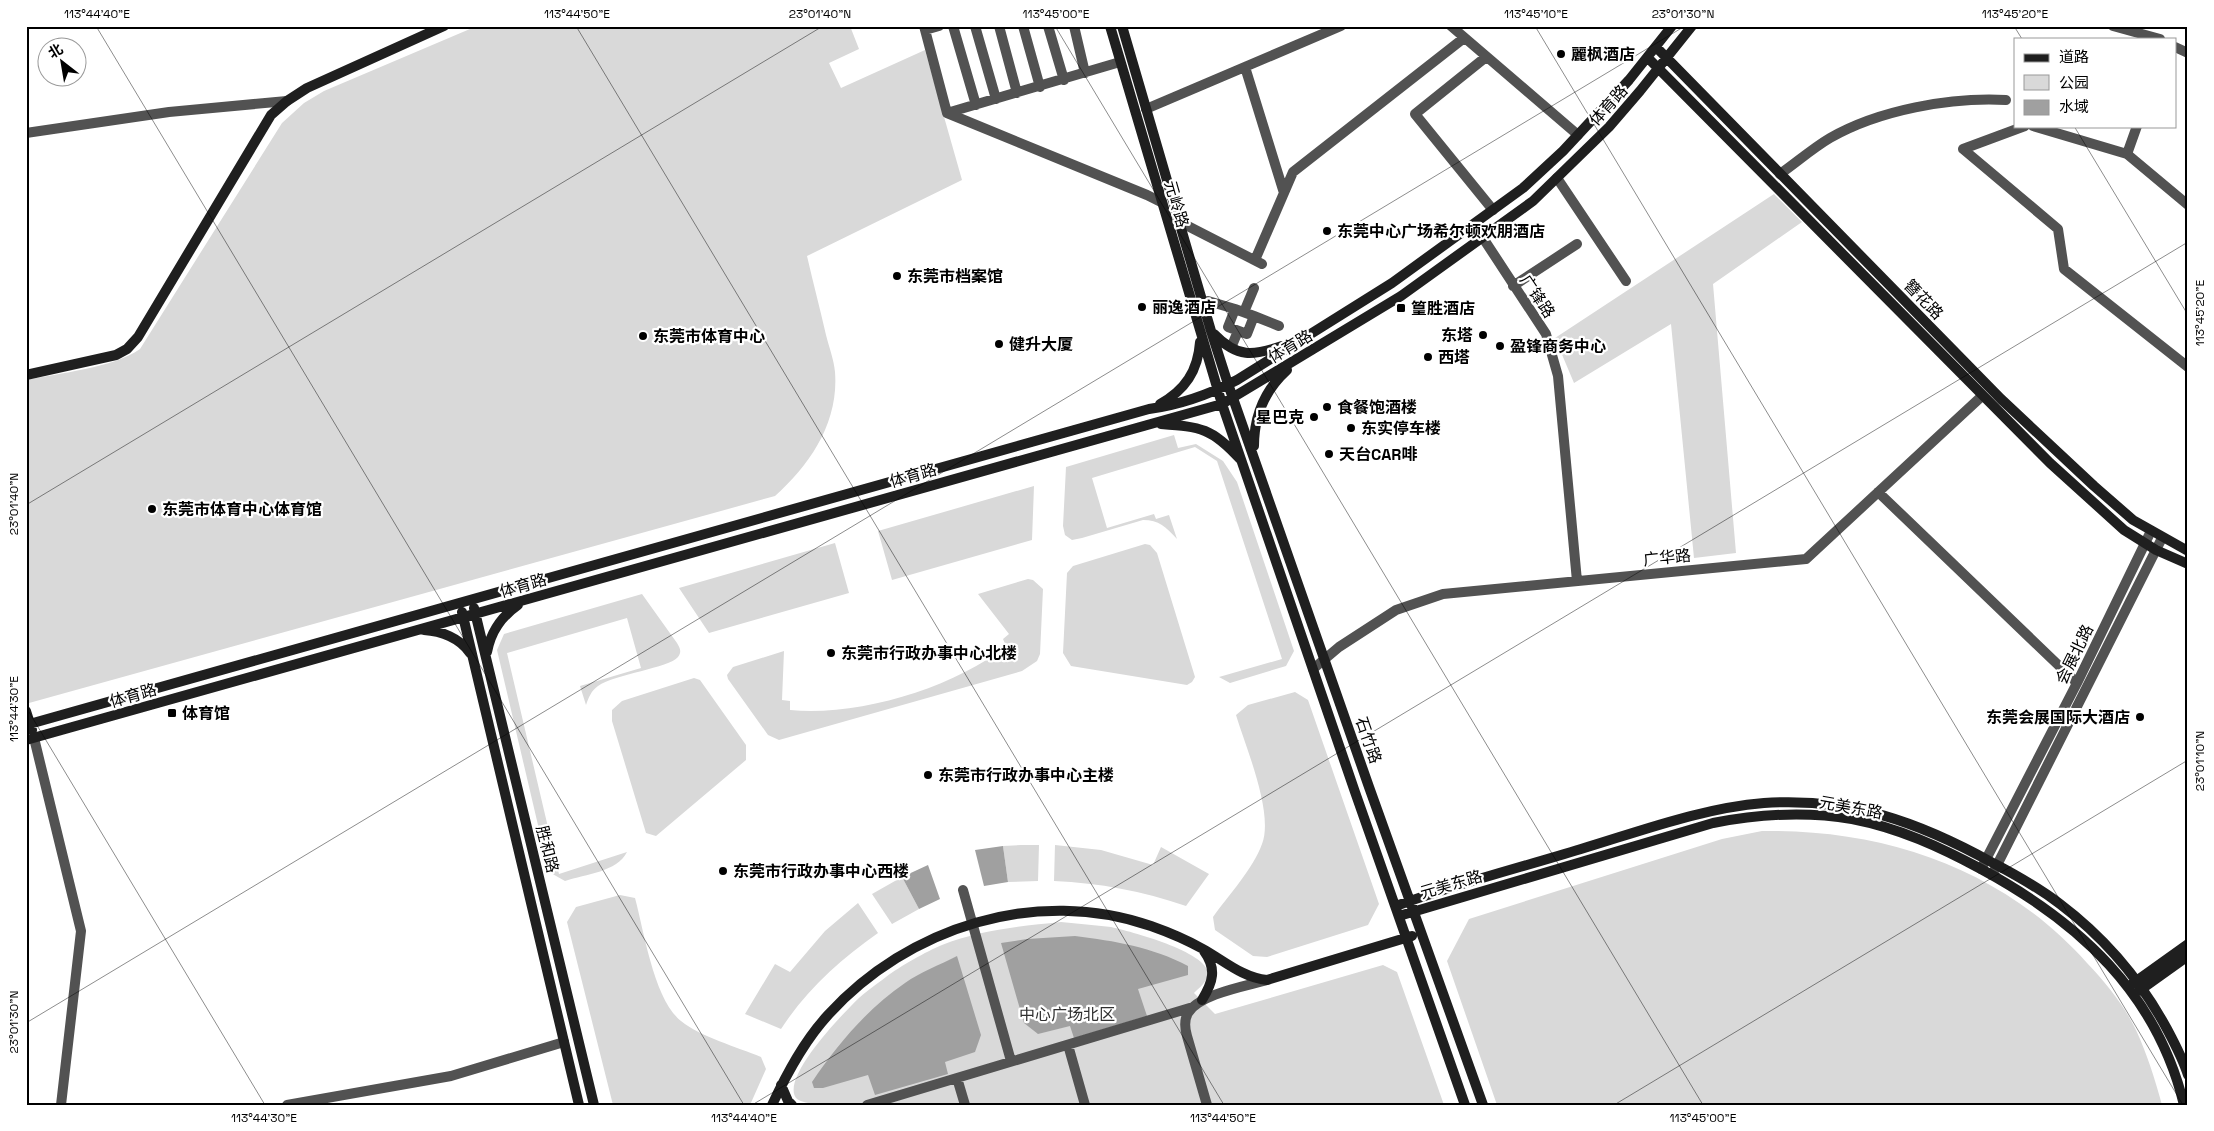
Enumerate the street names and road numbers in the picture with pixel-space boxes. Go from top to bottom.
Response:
street label: 体育路 [1585,80,1632,130]
street label: 元岭路 [1160,178,1193,230]
street label: 广锋路 [1515,271,1560,322]
street label: 簪花路 [1899,275,1948,324]
street label: 体育路 [1264,325,1316,368]
street label: 体育路 [887,459,939,492]
street label: 广华路 [1642,545,1692,570]
street label: 体育路 [497,569,549,602]
street label: 会展北路 [2051,621,2098,688]
street label: 体育路 [107,679,159,712]
street label: 石竹路 [1351,714,1386,766]
street label: 元美东路 [1818,792,1884,823]
street label: 胜和路 [532,823,564,875]
street label: 元美东路 [1417,866,1485,903]

